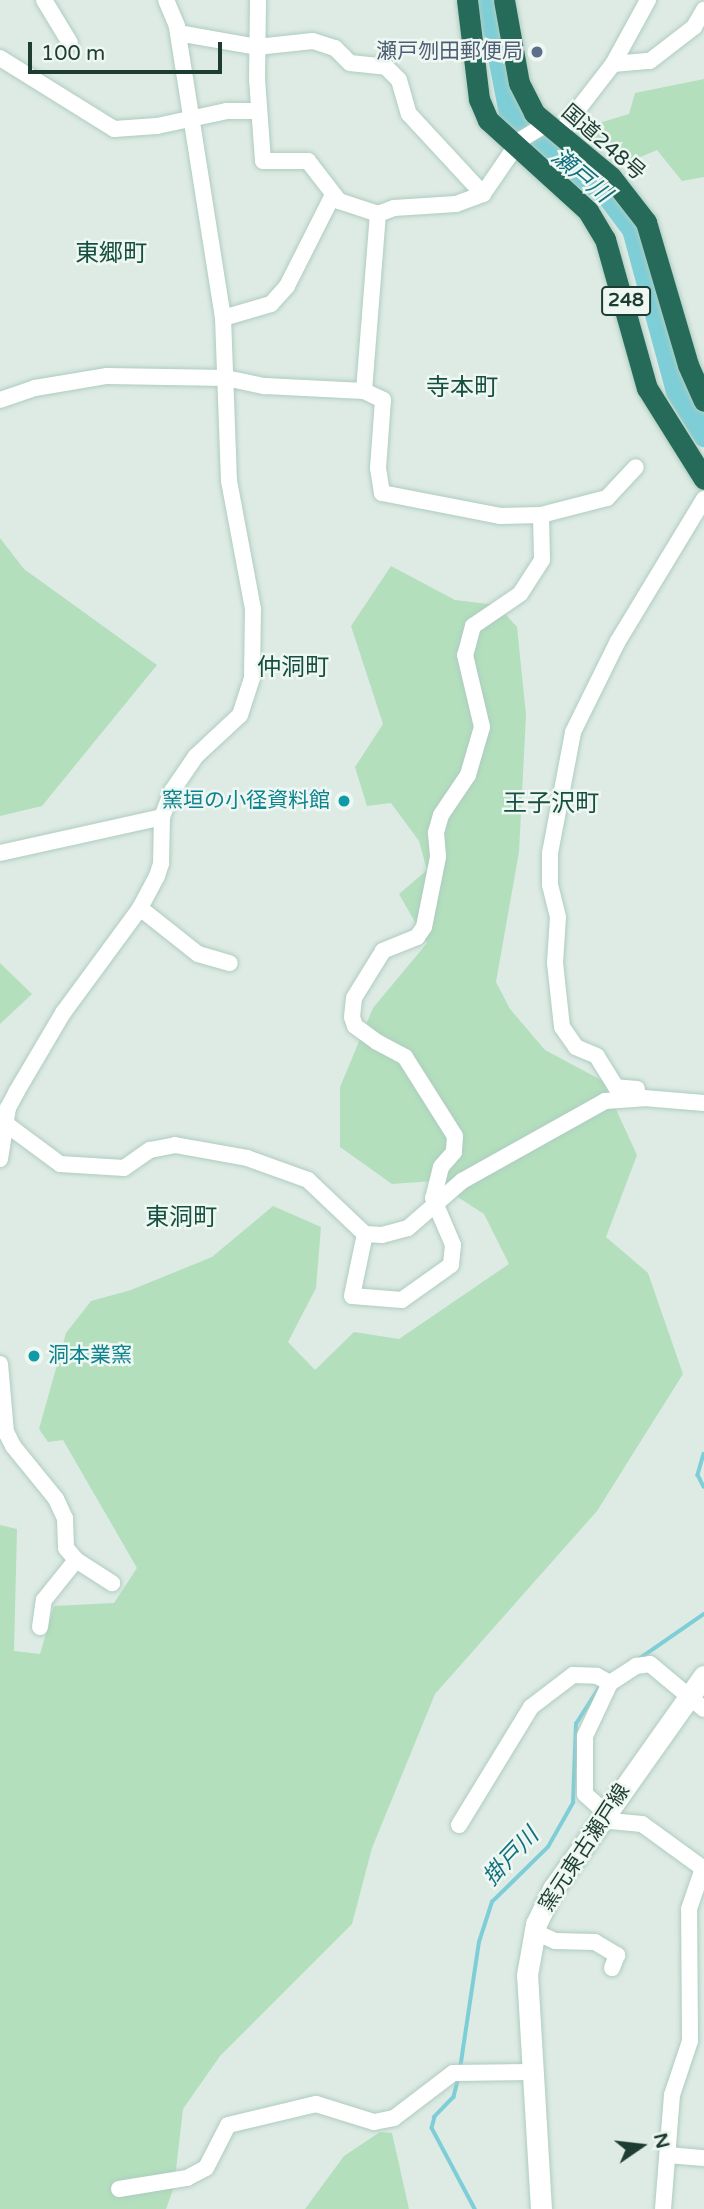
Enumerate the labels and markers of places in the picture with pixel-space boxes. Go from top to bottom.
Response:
place label: 瀬戸刎田郵便局 [376,39,523,65]
marker: 瀬戸刎田郵便局 [529,44,545,60]
place label: 窯垣の小径資料館 [162,788,330,814]
marker: 窯垣の小径資料館 [336,793,352,809]
place label: 洞本業窯 [48,1343,132,1369]
marker: 洞本業窯 [26,1348,42,1364]

